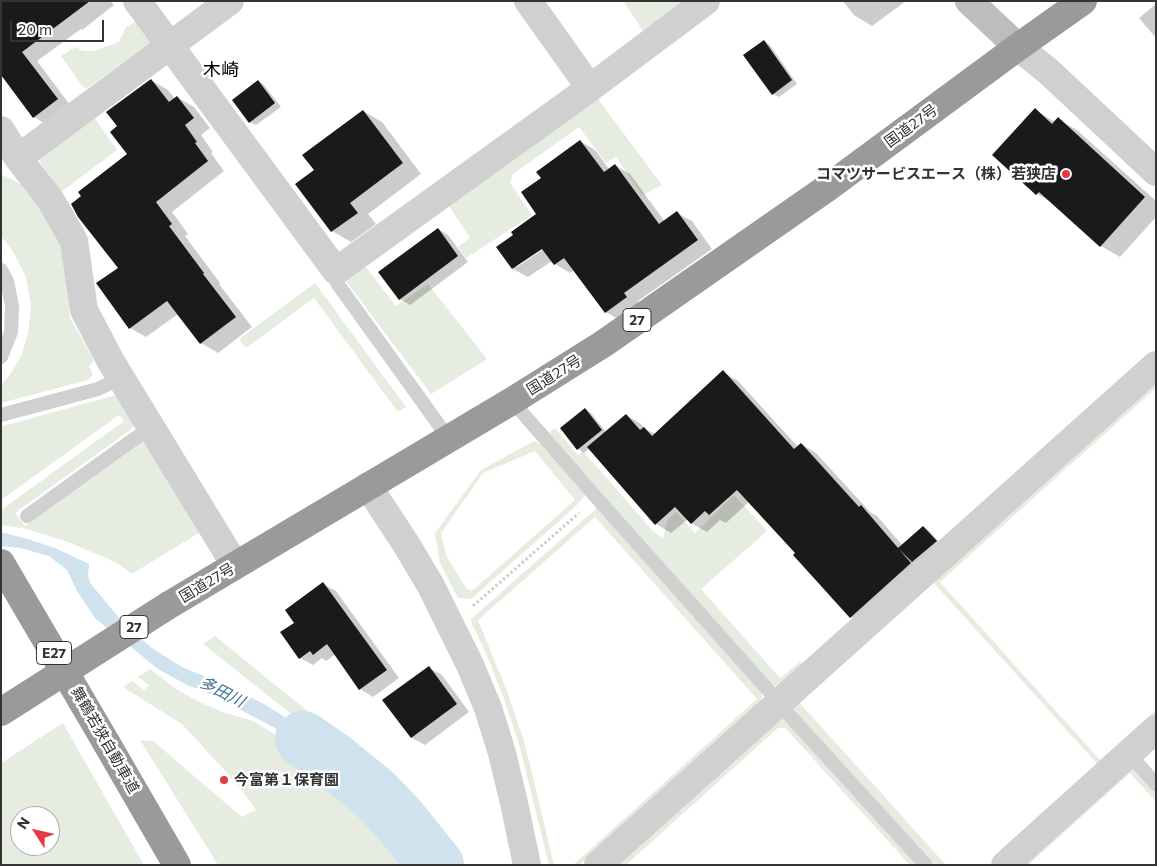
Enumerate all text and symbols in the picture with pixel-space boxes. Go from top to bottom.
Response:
scale bar [12,10,106,42]
text: 20 m [18,20,52,38]
district label: 木崎 [203,59,239,81]
street label: 国道27号 [881,101,941,151]
place label: コマツサービスエース（株）若狭店 [816,165,1056,183]
marker: コマツサービスエース（株）若狭店 [1060,168,1072,180]
road number: 27 [623,308,651,332]
street label: 国道27号 [523,351,585,399]
street label: 国道27号 [176,560,238,606]
road number: 27 [120,616,148,638]
road number: E27 [36,641,72,664]
water label: 多田川 [196,673,248,711]
street label: 舞鶴若狭自動車道 [67,684,143,796]
place label: 今富第１保育園 [234,771,339,789]
marker: 今富第１保育園 [218,774,230,786]
north arrow [10,806,60,856]
text: N [13,814,33,832]

